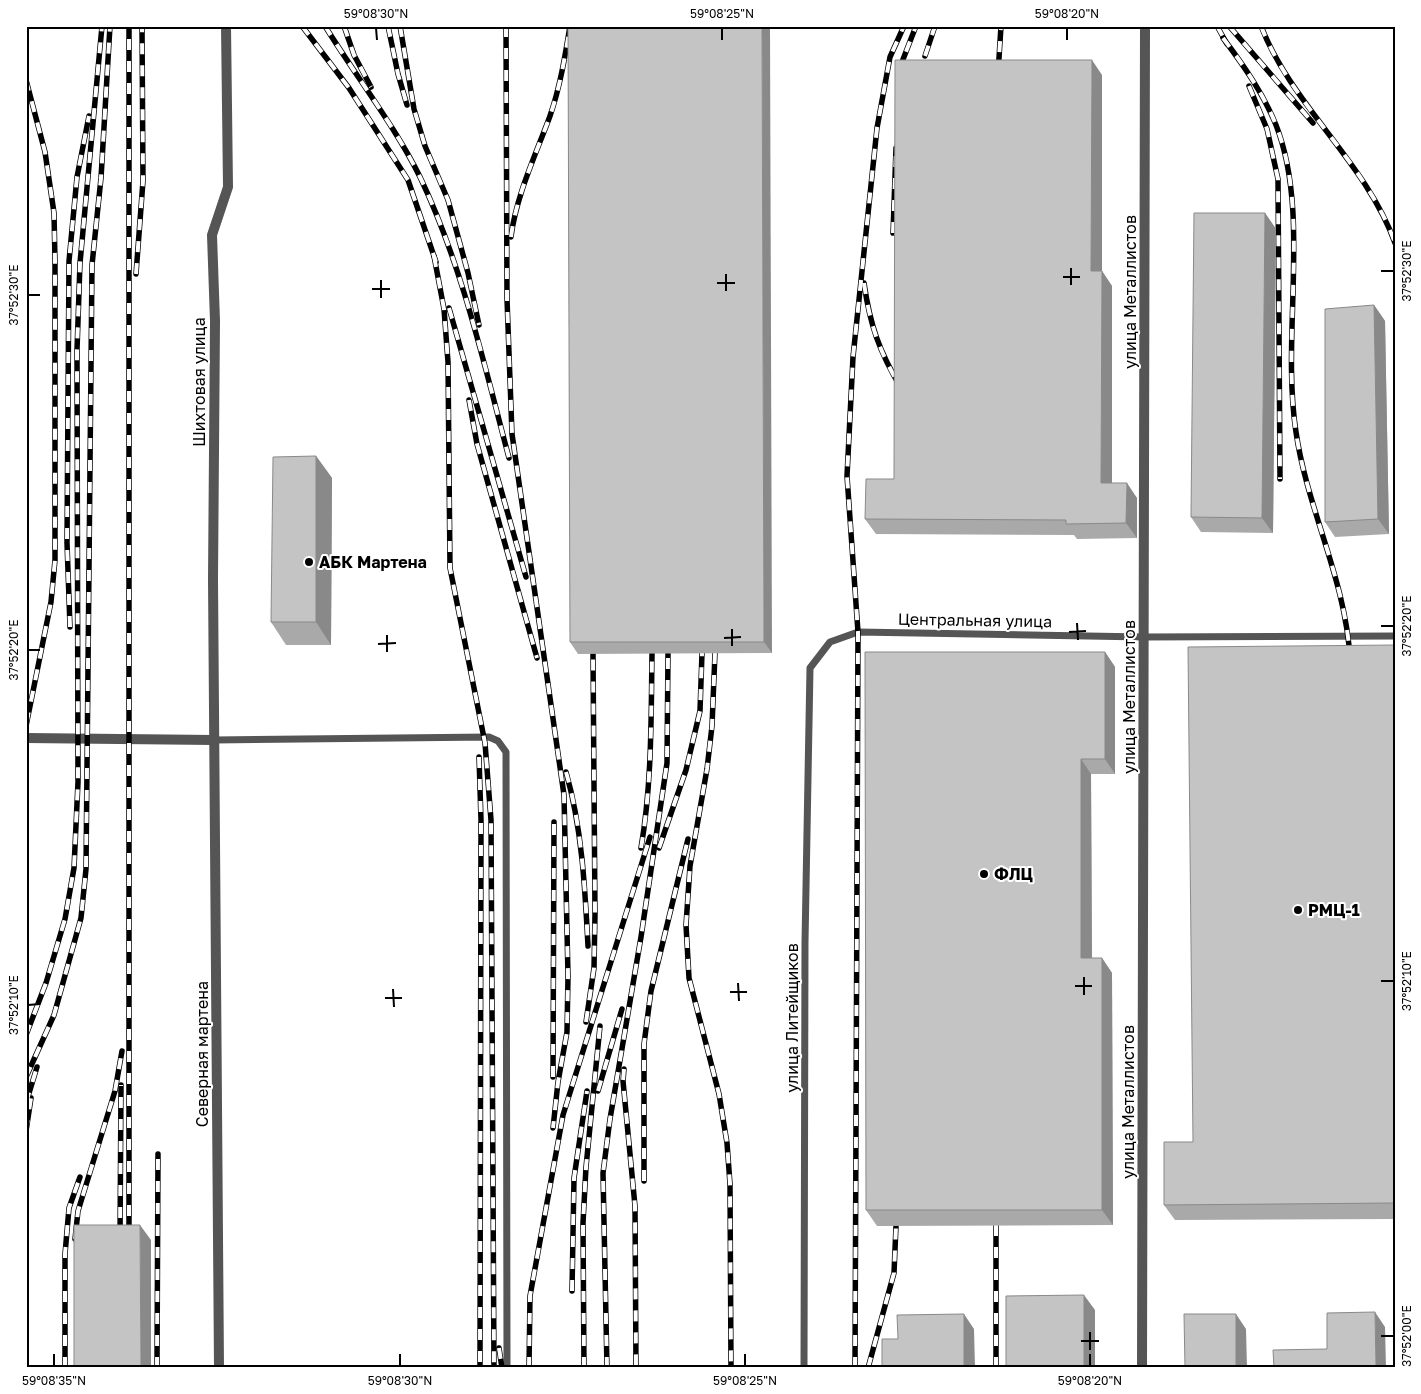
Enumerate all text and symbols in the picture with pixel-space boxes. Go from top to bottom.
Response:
text: 59°08'30"N [344,6,408,21]
text: 59°08'25"N [690,6,754,21]
text: 59°08'20"N [1035,6,1099,21]
street label: улица Металлистов [1120,215,1140,369]
text: 37°52'30"E [1399,240,1414,302]
text: 37°52'30"E [6,264,21,326]
street label: Шихтовая улица [189,317,209,447]
place label: АБК Мартена [319,552,427,572]
marker: АБК Мартена [303,556,315,568]
text: 37°52'20"E [1399,595,1414,657]
street label: Центральная улица [898,609,1052,631]
text: 37°52'20"E [6,619,21,681]
street label: улица Металлистов [1119,620,1139,774]
place label: ФЛЦ [994,864,1033,884]
marker: ФЛЦ [978,868,990,880]
place label: РМЦ-1 [1308,900,1360,920]
marker: РМЦ-1 [1292,904,1304,916]
street label: улица Литейщиков [782,943,802,1093]
text: 37°52'10"E [1399,951,1414,1011]
text: 37°52'10"E [6,975,21,1035]
street label: Северная мартена [192,981,212,1127]
street label: улица Металлистов [1118,1025,1138,1179]
text: 37°52'00"E [1399,1305,1414,1367]
text: 59°08'35"N [22,1373,86,1388]
text: 59°08'30"N [368,1373,432,1388]
text: 59°08'25"N [713,1373,777,1388]
text: 59°08'20"N [1058,1373,1122,1388]

